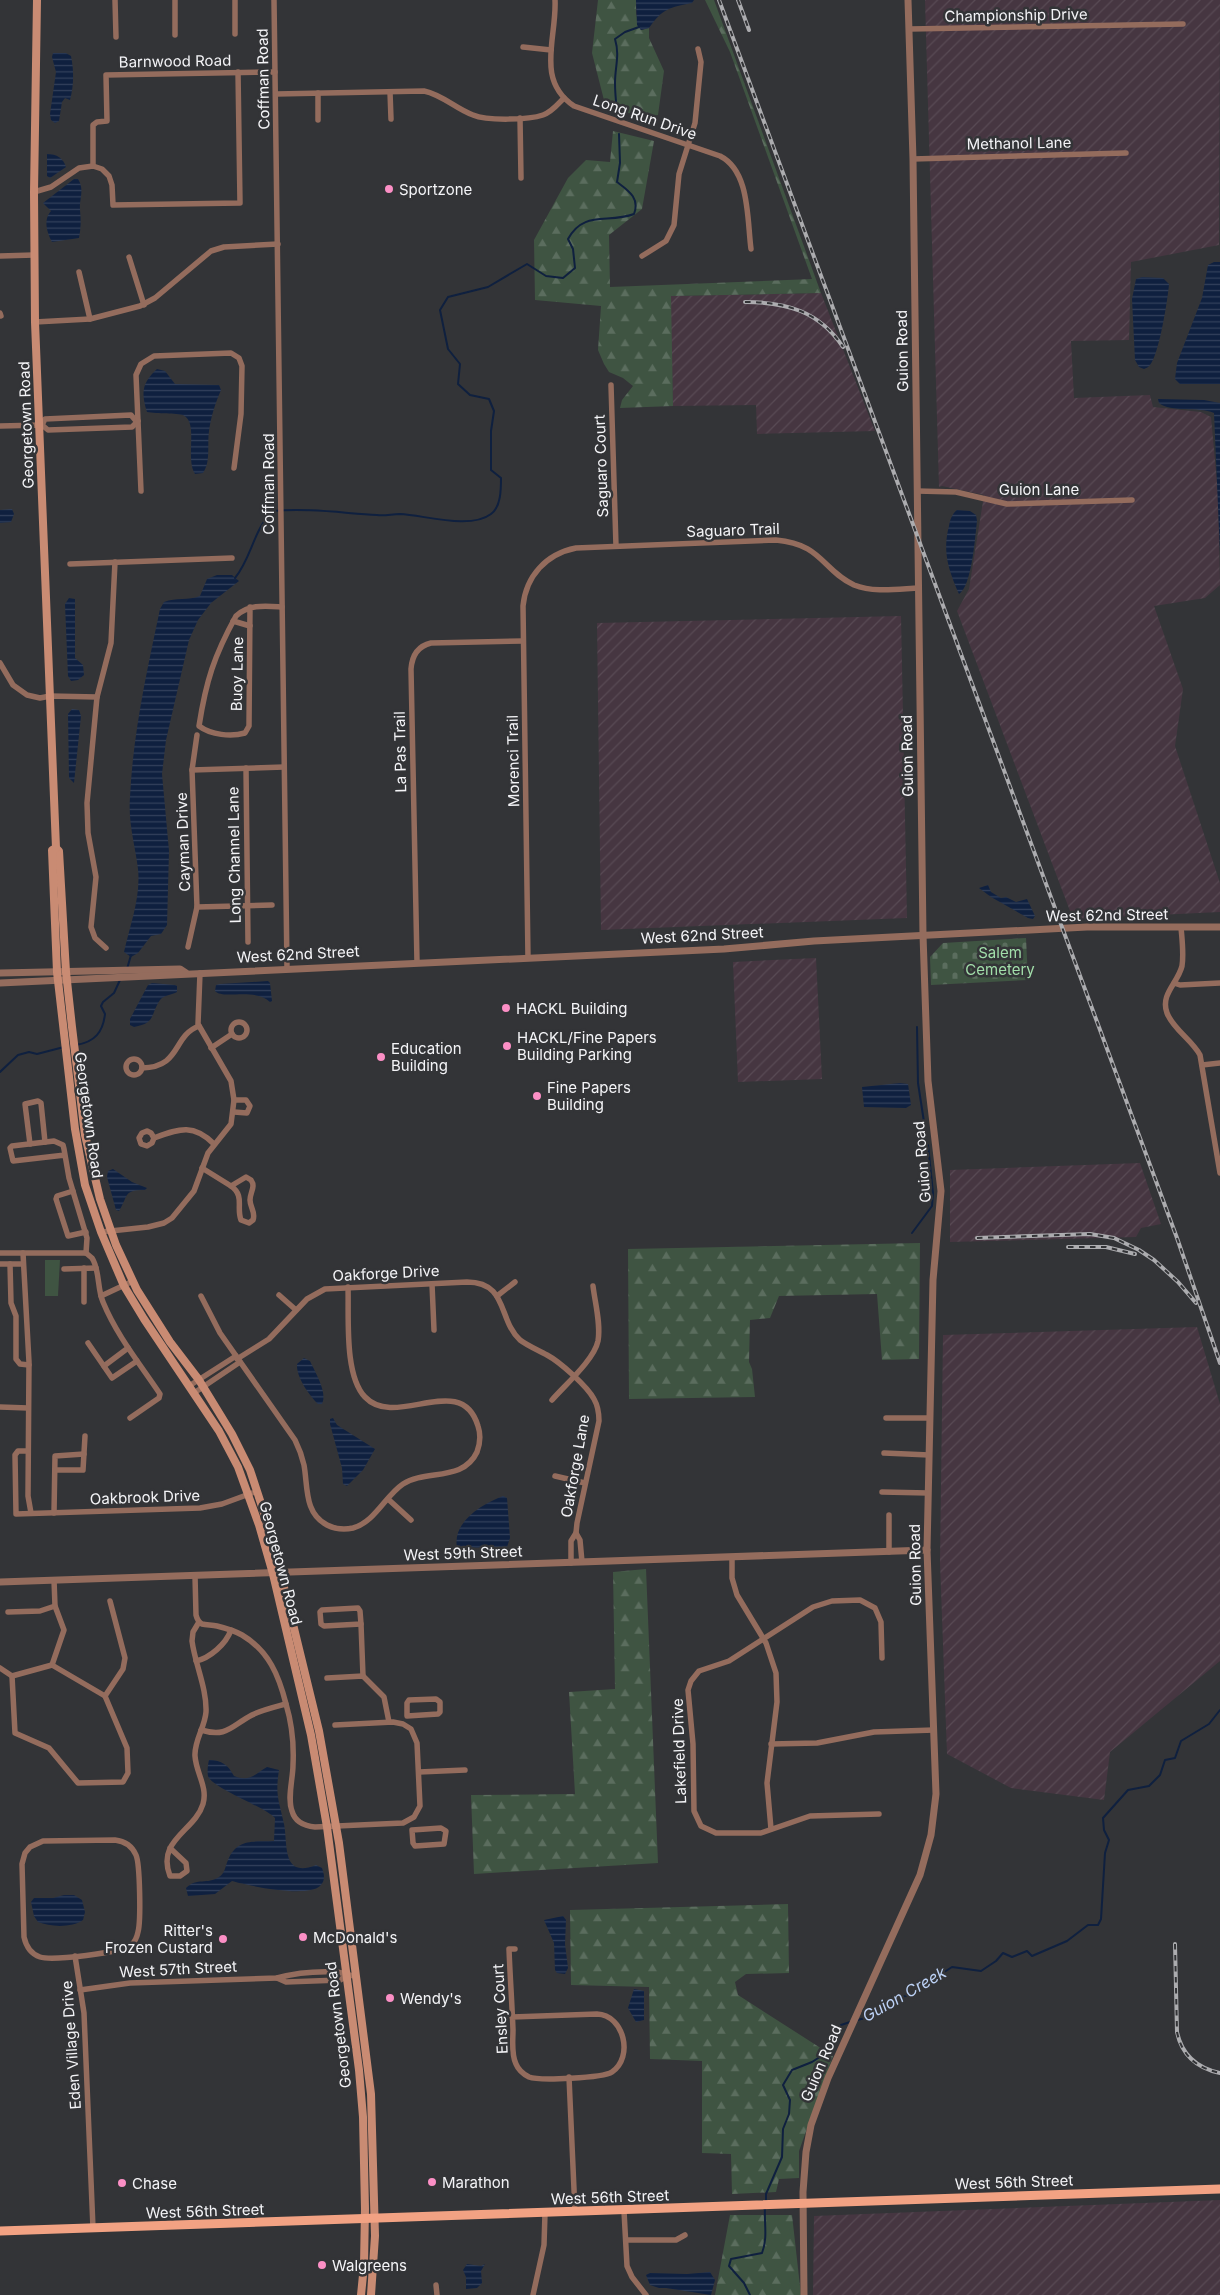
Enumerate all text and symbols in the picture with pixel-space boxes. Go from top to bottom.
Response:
street label: Championship Drive [944,4,1088,26]
street label: Coffman Road [253,28,273,130]
street label: Barnwood Road [119,51,231,71]
street label: Long Run Drive [591,90,699,144]
street label: Methanol Lane [966,133,1072,153]
place label: Sportzone [399,180,472,199]
marker: Sportzone [383,183,395,195]
street label: Guion Road [892,310,912,392]
street label: Georgetown Road [14,361,38,489]
street label: Saguaro Court [590,414,612,518]
street label: Coffman Road [259,433,278,535]
street label: Guion Lane [999,480,1079,499]
street label: Saguaro Trail [686,519,780,541]
street label: Buoy Lane [227,637,247,711]
street label: La Pas Trail [390,711,410,793]
street label: Morenci Trail [503,715,523,807]
street label: Guion Road [897,715,917,797]
street label: Long Channel Lane [223,786,245,924]
street label: Cayman Drive [172,792,194,892]
street label: West 62nd Street [1045,904,1169,926]
street label: West 62nd Street [640,922,764,948]
street label: West 62nd Street [236,941,360,967]
park label: Salem Cemetery [965,943,1035,979]
place label: HACKL Building [516,999,628,1018]
marker: HACKL Building [500,1002,512,1014]
place label: HACKL/Fine Papers Building Parking [517,1028,657,1064]
place label: Education Building [391,1039,462,1075]
marker: HACKL/Fine Papers Building Parking [501,1040,513,1052]
street label: Georgetown Road [71,1051,107,1179]
marker: Education Building [375,1051,387,1063]
place label: Fine Papers Building [547,1078,631,1114]
marker: Fine Papers Building [531,1090,543,1102]
street label: Guion Road [909,1120,935,1204]
street label: Oakforge Drive [332,1261,440,1285]
street label: Oakforge Lane [557,1413,593,1519]
street label: Oakbrook Drive [90,1486,200,1508]
street label: Georgetown Road [255,1499,307,1627]
street label: Guion Road [905,1524,925,1606]
street label: West 59th Street [403,1541,523,1565]
street label: Lakefield Drive [668,1698,690,1804]
place label: Ritter's Frozen Custard [105,1921,213,1957]
place label: McDonald's [313,1928,398,1947]
marker: McDonald's [297,1931,309,1943]
marker: Ritter's Frozen Custard [217,1933,229,1945]
street label: West 57th Street [119,1956,237,1982]
street label: Georgetown Road [321,1961,355,2089]
water label: Guion Creek [859,1962,950,2026]
street label: Ensley Court [488,1963,512,2055]
street label: Eden Village Drive [57,1980,85,2110]
place label: Wendy's [400,1989,462,2008]
marker: Wendy's [384,1992,396,2004]
street label: Guion Road [796,2022,846,2104]
street label: West 56th Street [954,2170,1074,2194]
place label: Marathon [442,2173,510,2192]
place label: Chase [132,2174,177,2193]
marker: Marathon [426,2176,438,2188]
marker: Chase [116,2177,128,2189]
street label: West 56th Street [550,2185,670,2209]
street label: West 56th Street [145,2199,265,2223]
place label: Walgreens [332,2256,407,2275]
marker: Walgreens [316,2259,328,2271]

